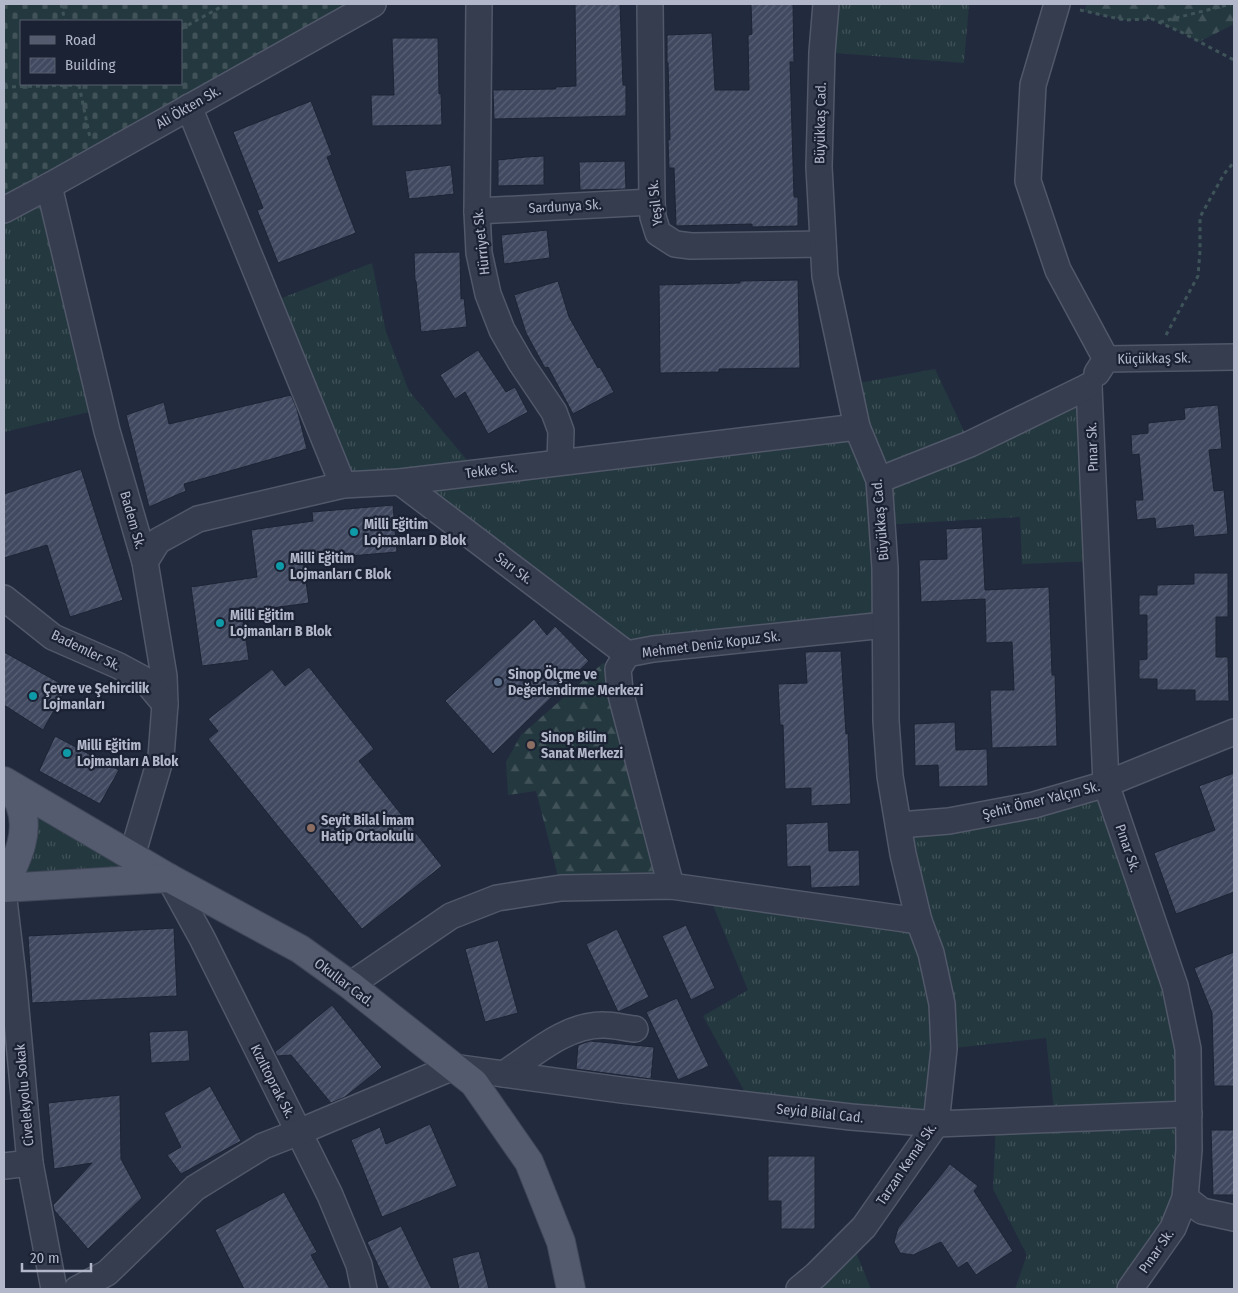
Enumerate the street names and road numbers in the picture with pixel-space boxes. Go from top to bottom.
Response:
street label: Ali Ökten Sk. [152,81,224,133]
street label: Büyükkaş Cad. [811,82,830,164]
street label: Yeşil Sk. [645,179,666,227]
street label: Sardunya Sk. [528,196,602,217]
street label: Hürriyet Sk. [470,208,493,276]
street label: Küçükkaş Sk. [1117,349,1191,368]
street label: Pınar Sk. [1083,422,1102,472]
street label: Tekke Sk. [464,459,518,482]
street label: Büyükkaş Cad. [868,478,893,561]
street label: Badem Sk. [116,489,149,551]
street label: Sarı Sk. [492,549,536,588]
street label: Bademler Sk. [48,626,123,675]
street label: Mehmet Deniz Kopuz Sk. [641,628,781,661]
street label: Şehit Ömer Yalçın Sk. [981,777,1102,823]
street label: Pınar Sk. [1111,822,1144,874]
street label: Okullar Cad. [311,955,376,1010]
street label: Kızıltoprak Sk. [247,1042,298,1121]
street label: Civelekyolu Sokak [12,1043,37,1147]
street label: Seyid Bilal Cad. [776,1100,864,1127]
street label: Tarzan Kemal Sk. [873,1120,940,1209]
street label: Pınar Sk. [1135,1226,1178,1276]

